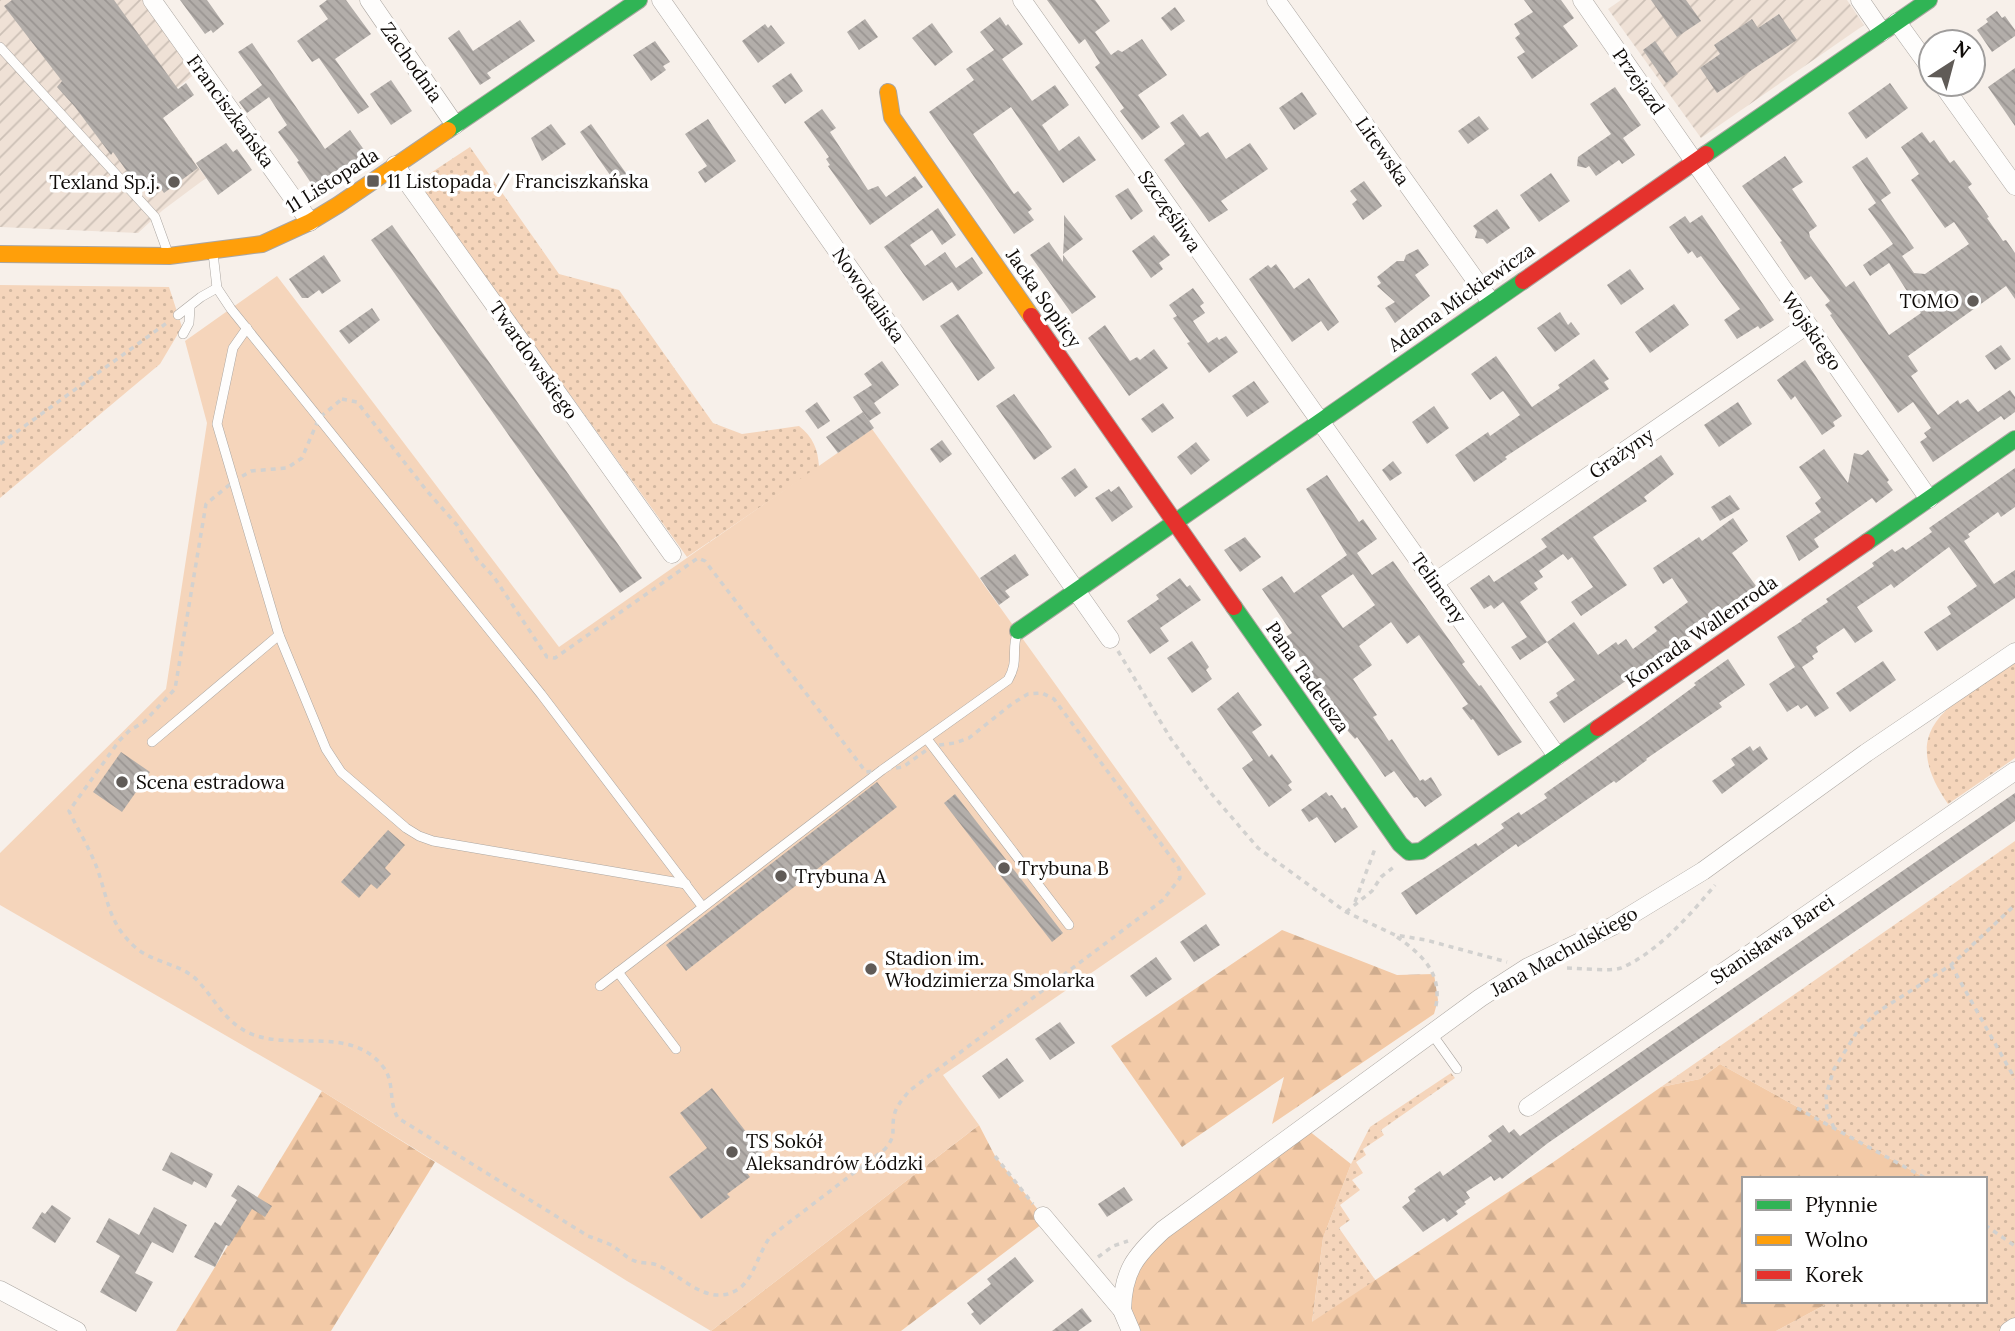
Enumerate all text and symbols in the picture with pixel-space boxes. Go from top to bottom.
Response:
street label: Zachodnia [376,17,448,107]
north arrow [1917,28,1987,98]
text: N [1949,35,1975,63]
street label: Przejazd [1608,43,1670,119]
street label: Franciszkańska [182,50,280,172]
street label: Litewska [1351,112,1415,190]
street label: 11 Listopada [281,142,383,218]
street label: Szczęśliwa [1133,166,1207,257]
place label: 11 Listopada / Franciszkańska [387,169,649,194]
place label: Texland Sp.j. [49,170,160,194]
marker: 11 Listopada / Franciszkańska [365,173,381,189]
marker: Texland Sp.j. [166,174,182,190]
street label: Adama Mickiewicza [1382,237,1539,357]
street label: Nowokaliska [827,243,911,347]
street label: Jacka Soplicy [1000,243,1087,352]
street label: Wojskiego [1776,287,1848,375]
place label: TOMO [1899,289,1959,313]
marker: TOMO [1965,293,1981,309]
street label: Twardowskiego [484,296,584,424]
street label: Grażyny [1584,422,1658,484]
street label: Telimeny [1406,548,1472,628]
street label: Konrada Wallenroda [1620,569,1782,692]
street label: Pana Tadeusza [1261,617,1355,737]
place label: Scena estradowa [136,770,285,794]
marker: Scena estradowa [114,774,130,790]
place label: Trybuna B [1018,856,1109,880]
marker: Trybuna B [996,860,1012,876]
place label: Trybuna A [795,864,887,888]
marker: Trybuna A [773,868,789,884]
street label: Stanisława Barei [1706,889,1838,989]
street label: Jana Machulskiego [1485,901,1642,1002]
place label: Stadion im. Włodzimierza Smolarka [885,946,1095,992]
marker: Stadion im. Włodzimierza Smolarka [863,961,879,977]
place label: TS Sokół Aleksandrów Łódzki [745,1129,923,1175]
marker: TS Sokół Aleksandrów Łódzki [724,1144,740,1160]
legend [1742,1177,1987,1303]
text: Płynnie [1805,1191,1878,1218]
text: Wolno [1805,1226,1868,1253]
text: Korek [1805,1261,1864,1288]

